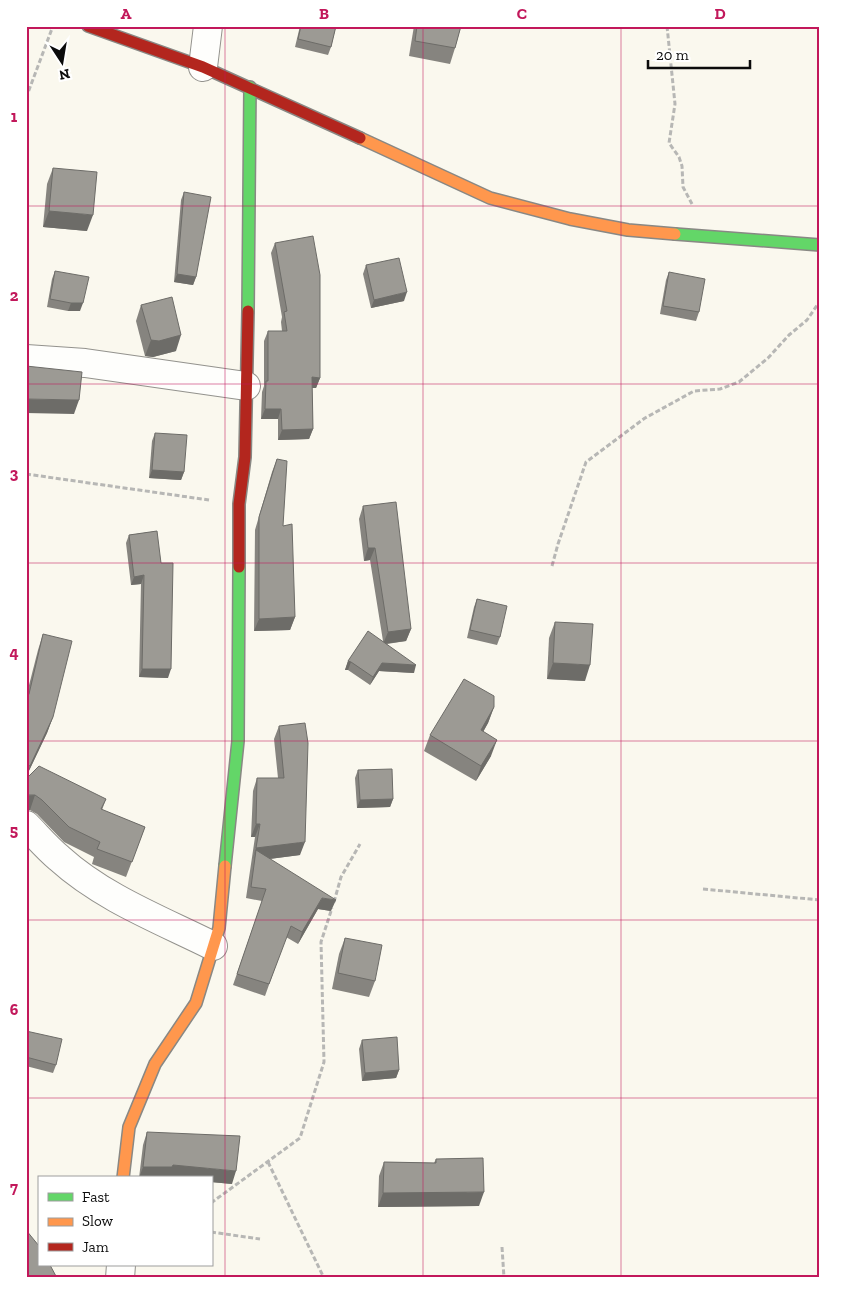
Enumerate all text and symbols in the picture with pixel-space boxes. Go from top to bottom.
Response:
text: A [121,4,132,23]
text: B [319,4,329,23]
text: C [517,4,527,23]
text: D [714,4,726,23]
north arrow [38,38,88,88]
scale bar [648,38,751,70]
text: 20 m [656,46,689,64]
text: N [57,65,72,84]
text: 1 [11,107,18,126]
text: 2 [10,286,19,305]
text: 3 [10,464,19,483]
text: 4 [9,643,19,662]
text: 5 [10,821,18,840]
text: 6 [10,1000,19,1019]
legend [38,1176,212,1266]
text: 7 [10,1178,18,1197]
text: Fast [82,1188,110,1206]
text: Slow [82,1212,114,1230]
text: Jam [82,1238,109,1256]

